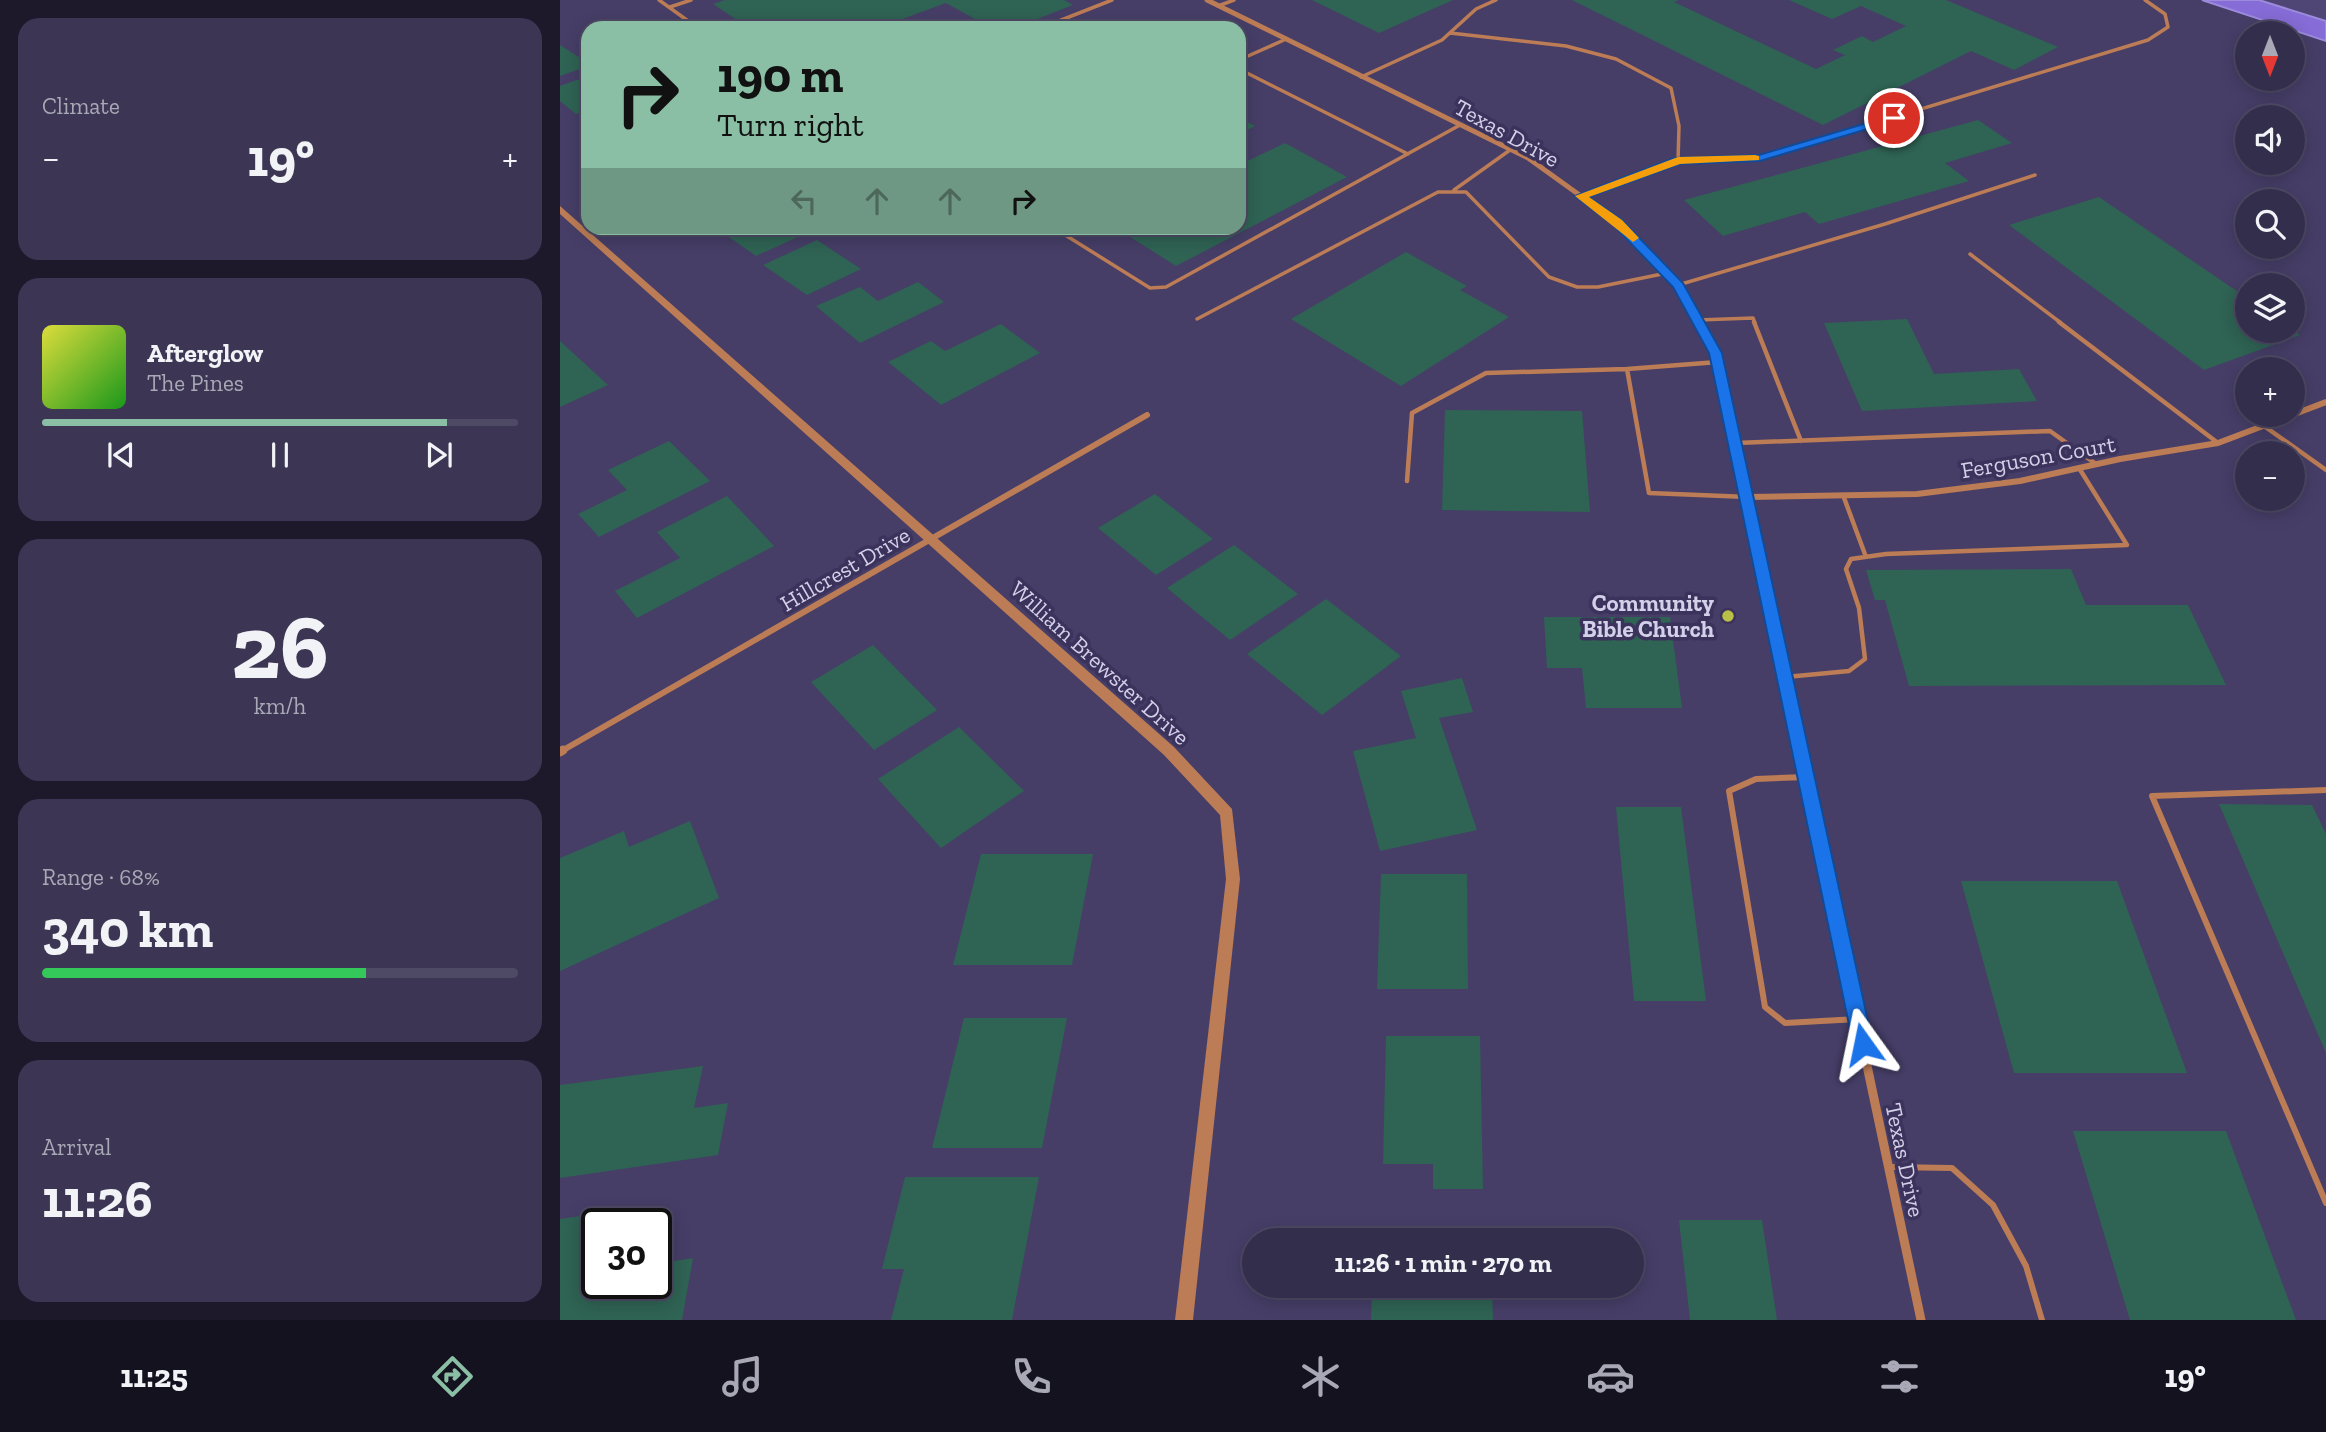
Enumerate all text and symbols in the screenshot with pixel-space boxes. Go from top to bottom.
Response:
north arrow [2235,21,2305,91]
map controls [2235,21,2305,511]
text: 190 m [717,46,843,105]
icon: right [602,49,693,140]
pin [1864,88,1924,148]
text: Climate [42,92,120,120]
street label: Texas Drive [1450,93,1564,173]
icon: arrive [1875,99,1913,137]
button: sound [2235,105,2305,175]
text: Turn right [717,106,864,144]
text: 19° [247,127,314,189]
text: − [42,135,60,181]
text: + [502,135,518,181]
icon: left [785,182,823,220]
icon: ahead [858,182,896,220]
icon: ahead [931,182,969,220]
icon: right [1004,182,1042,220]
button: search [2235,189,2305,259]
button: layers [2235,273,2305,343]
text: Afterglow [147,337,263,369]
button: + [2235,357,2305,427]
text: The Pines [147,369,244,397]
street label: Ferguson Court [1959,430,2118,484]
icon: previous [102,436,140,474]
icon: pause [261,436,299,474]
icon: next [420,436,458,474]
button: − [2235,441,2305,511]
street label: Hillcrest Drive [775,521,915,617]
street label: William Brewster Drive [1004,575,1196,751]
place label: Community Bible Church [1582,589,1715,643]
text: 26 [231,592,329,701]
marker: Community Bible Church [1720,608,1736,624]
text: km/h [254,692,306,720]
text: Range · 68% [42,863,160,891]
text: 340 km [42,898,213,960]
position arrow [1826,1007,1900,1081]
street label: Texas Drive [1879,1100,1931,1220]
text: Arrival [42,1133,111,1161]
text: 11:26 [42,1168,153,1230]
speed limit sign: 30 [581,1208,672,1299]
text: 11:26 · 1 min · 270 m [1334,1247,1552,1279]
icon: directions [428,1352,477,1401]
icon: music [718,1352,767,1401]
icon: phone [1007,1352,1056,1401]
icon: climate [1296,1352,1345,1401]
icon: car [1586,1352,1635,1401]
icon: filters [1875,1352,1924,1401]
text: 11:25 [120,1357,188,1395]
text: 19° [2165,1357,2206,1395]

